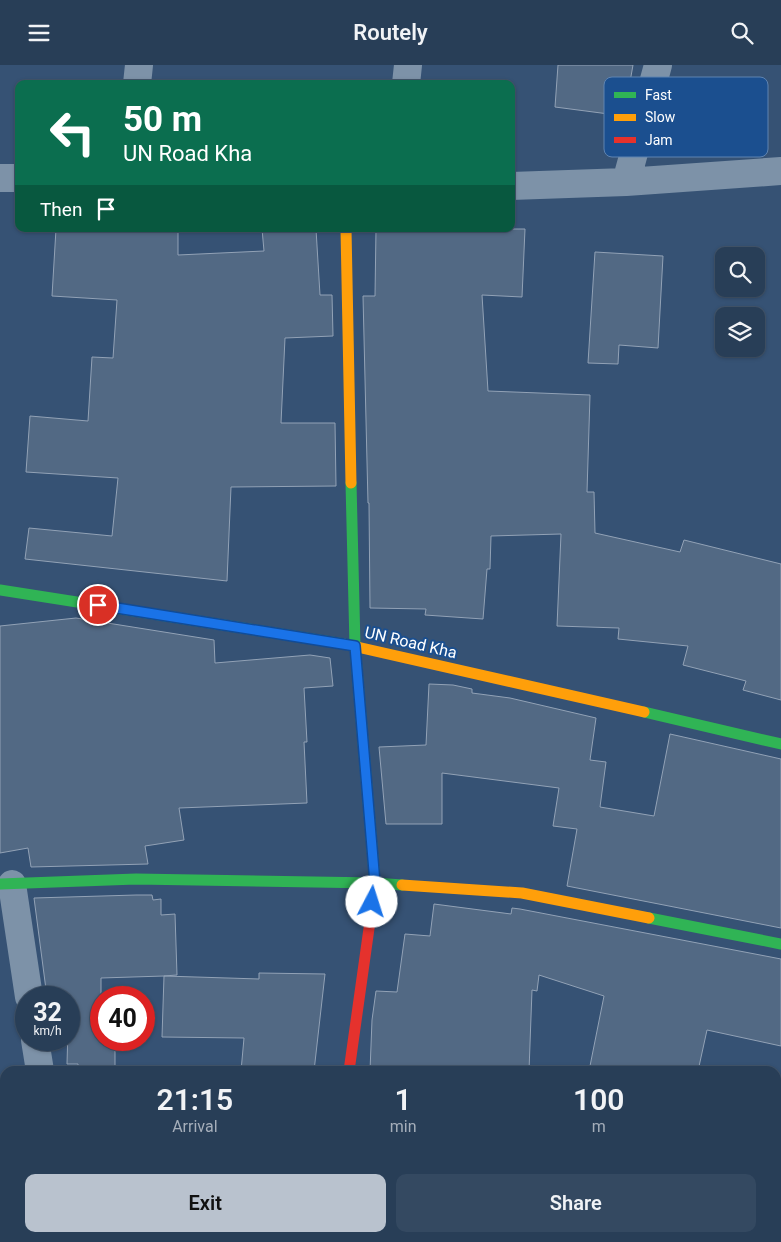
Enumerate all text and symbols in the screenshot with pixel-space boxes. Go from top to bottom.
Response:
icon: menu [25,19,53,47]
icon: search [728,19,756,47]
text: Routely [353,20,428,45]
legend [604,77,768,157]
text: Fast [645,87,672,103]
text: 50 m [123,99,202,140]
icon: left [40,100,105,165]
text: Slow [645,109,676,125]
text: Jam [645,132,673,148]
text: UN Road Kha [123,141,252,166]
icon: arrive [92,195,120,223]
text: Then [40,198,82,221]
map controls [715,247,765,357]
button: search [715,247,765,297]
button: layers [715,307,765,357]
pin [77,584,119,626]
icon: arrive [84,591,112,619]
street label: UN Road Kha [363,623,459,662]
position arrow [345,875,397,927]
speed limit sign: 40 [90,986,155,1051]
text: 32 [33,998,62,1027]
text: km/h [33,1024,62,1038]
text: 21:15 [157,1082,233,1117]
text: 1 [395,1082,412,1117]
text: 100 [573,1082,624,1117]
text: Arrival [172,1117,218,1136]
text: min [390,1117,417,1136]
text: m [592,1117,606,1136]
button: Exit [25,1174,386,1232]
button: Share [396,1174,756,1232]

